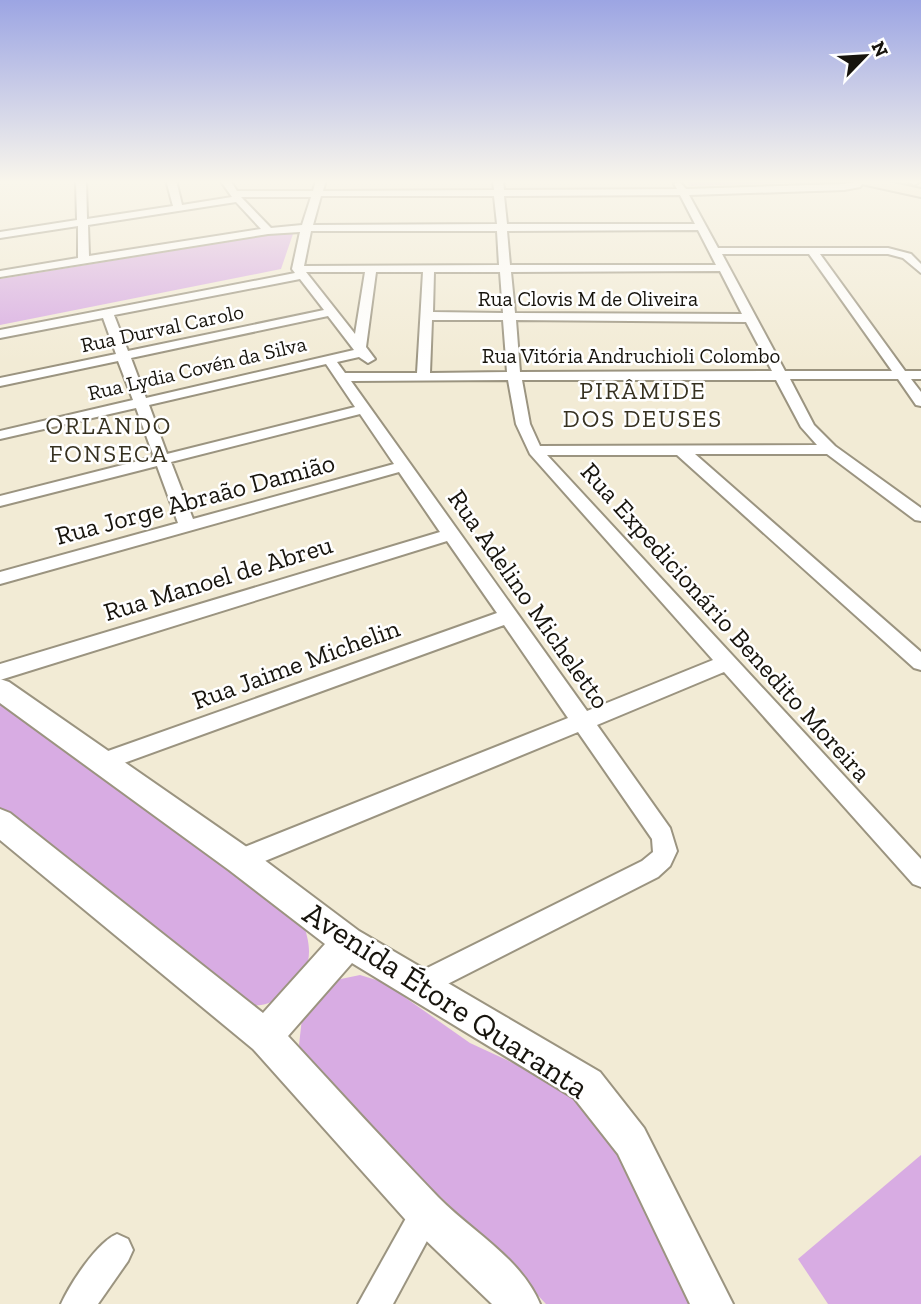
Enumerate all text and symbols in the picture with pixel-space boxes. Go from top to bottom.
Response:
north arrow [830,21,900,91]
text: N [866,38,893,60]
street label: Rua Clovis M de Oliveira [478,286,698,311]
street label: Rua Durval Carolo [78,299,246,357]
street label: Rua Lydia Covén da Silva [85,331,309,405]
street label: Rua Vitória Andruchioli Colombo [482,343,780,368]
district label: PIRÂMIDE DOS DEUSES [563,376,723,433]
district label: ORLANDO FONSECA [46,411,172,468]
street label: Rua Jorge Abraão Damião [52,446,338,552]
street label: Rua Expedicionário Benedito Moreira [574,456,878,788]
street label: Rua Adelino Micheletto [441,483,617,715]
street label: Rua Manoel de Abreu [100,528,337,628]
street label: Rua Jaime Michelin [188,612,404,716]
street label: Avenida Étore Quaranta [296,894,596,1106]

